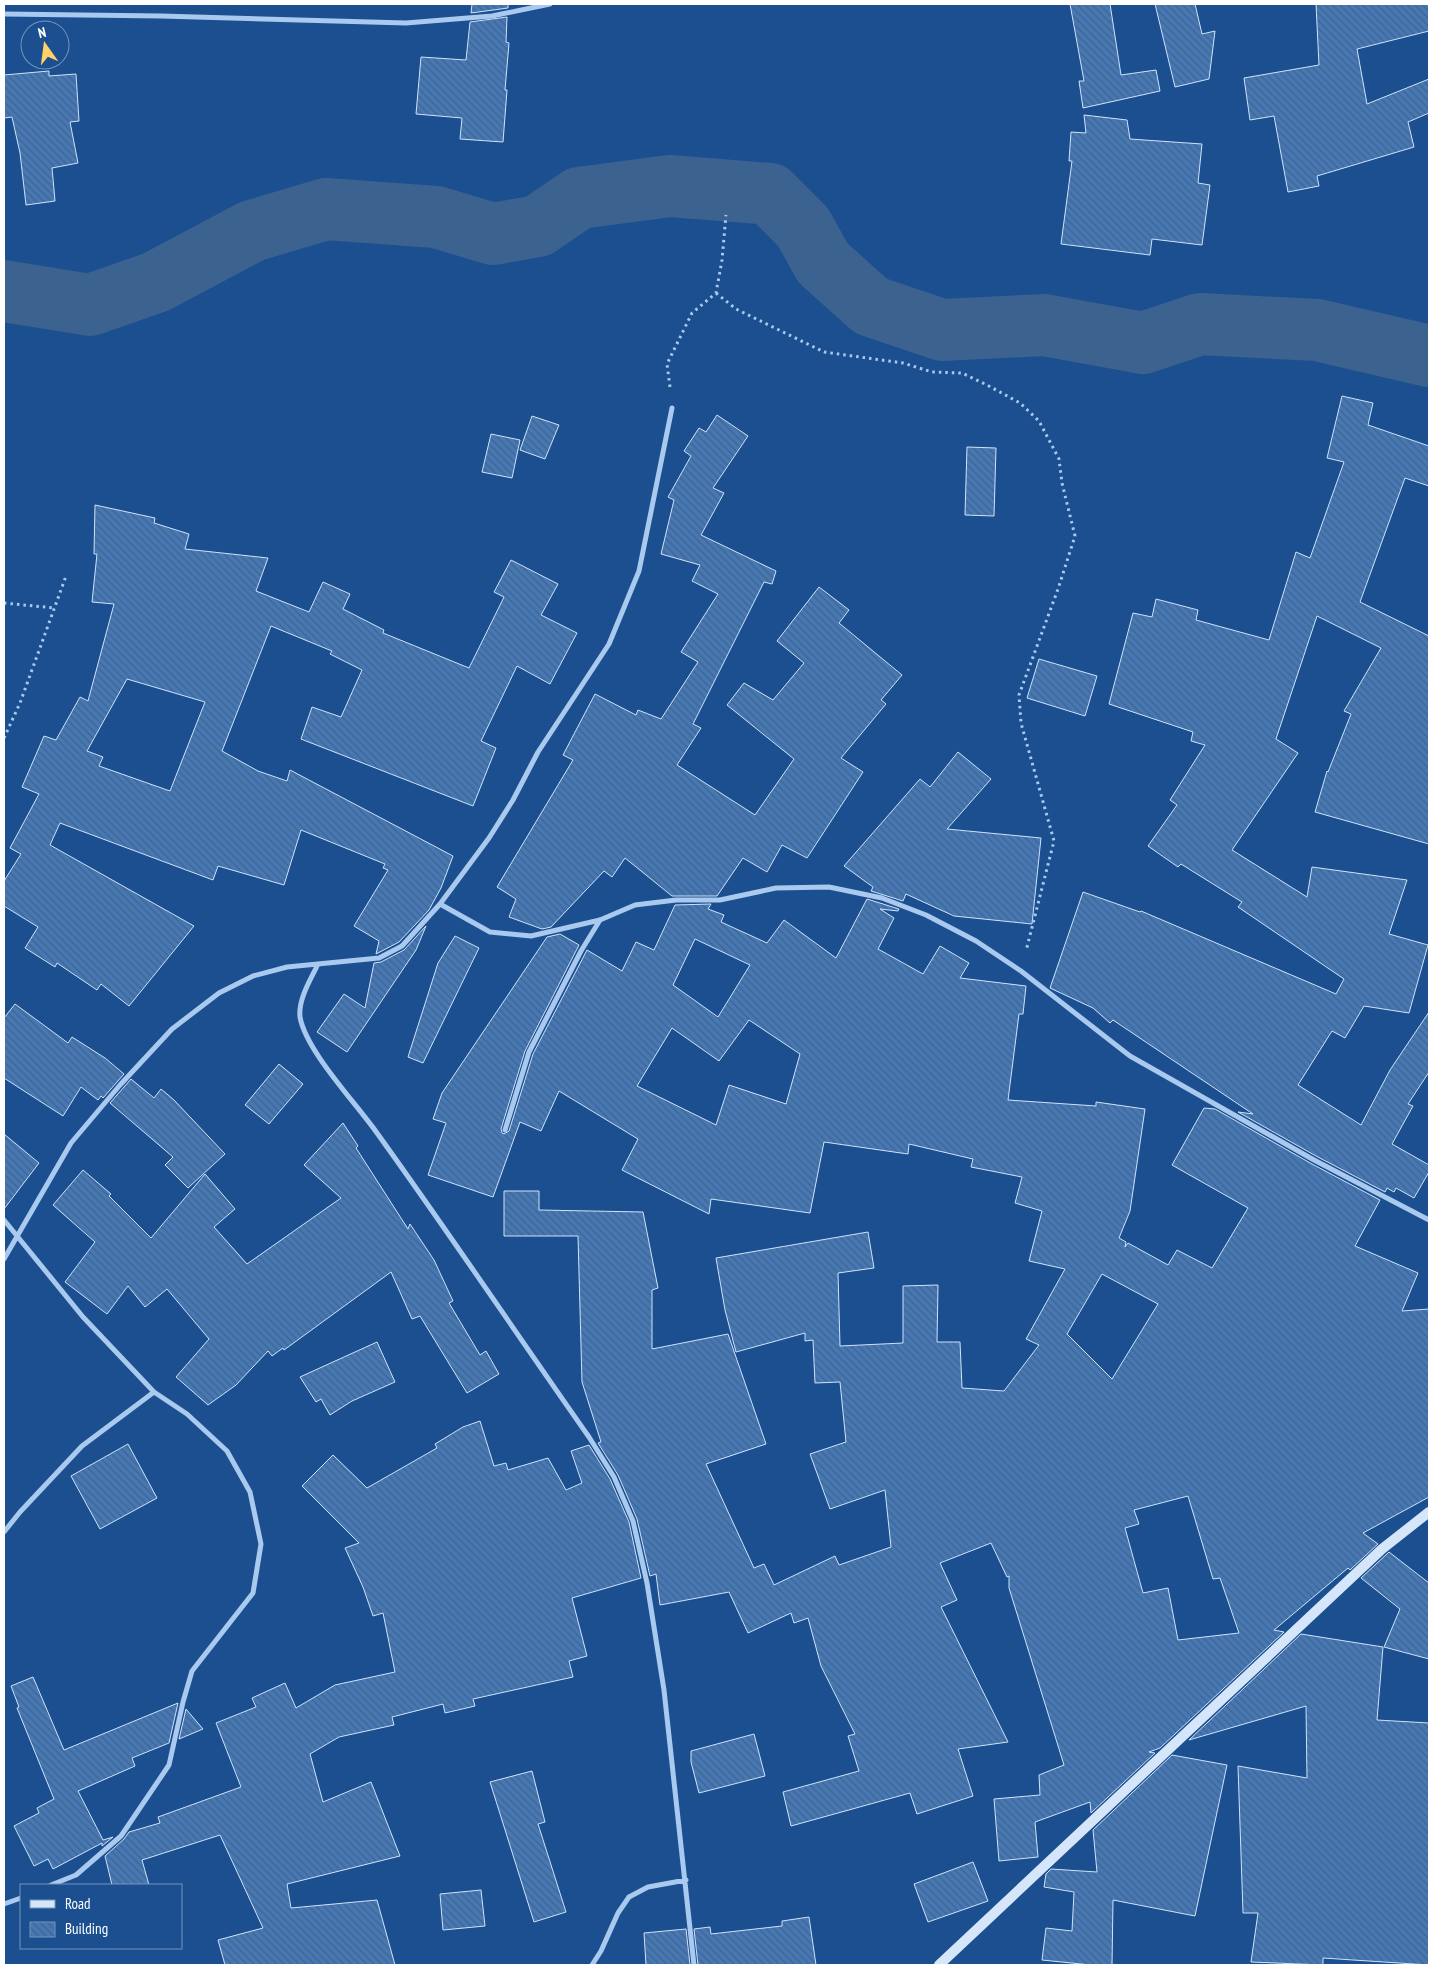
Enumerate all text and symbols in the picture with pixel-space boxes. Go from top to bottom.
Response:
north arrow [20,20,70,70]
text: N [36,23,48,42]
legend [20,1884,182,1949]
text: Road [65,1894,91,1913]
text: Building [65,1919,108,1938]

